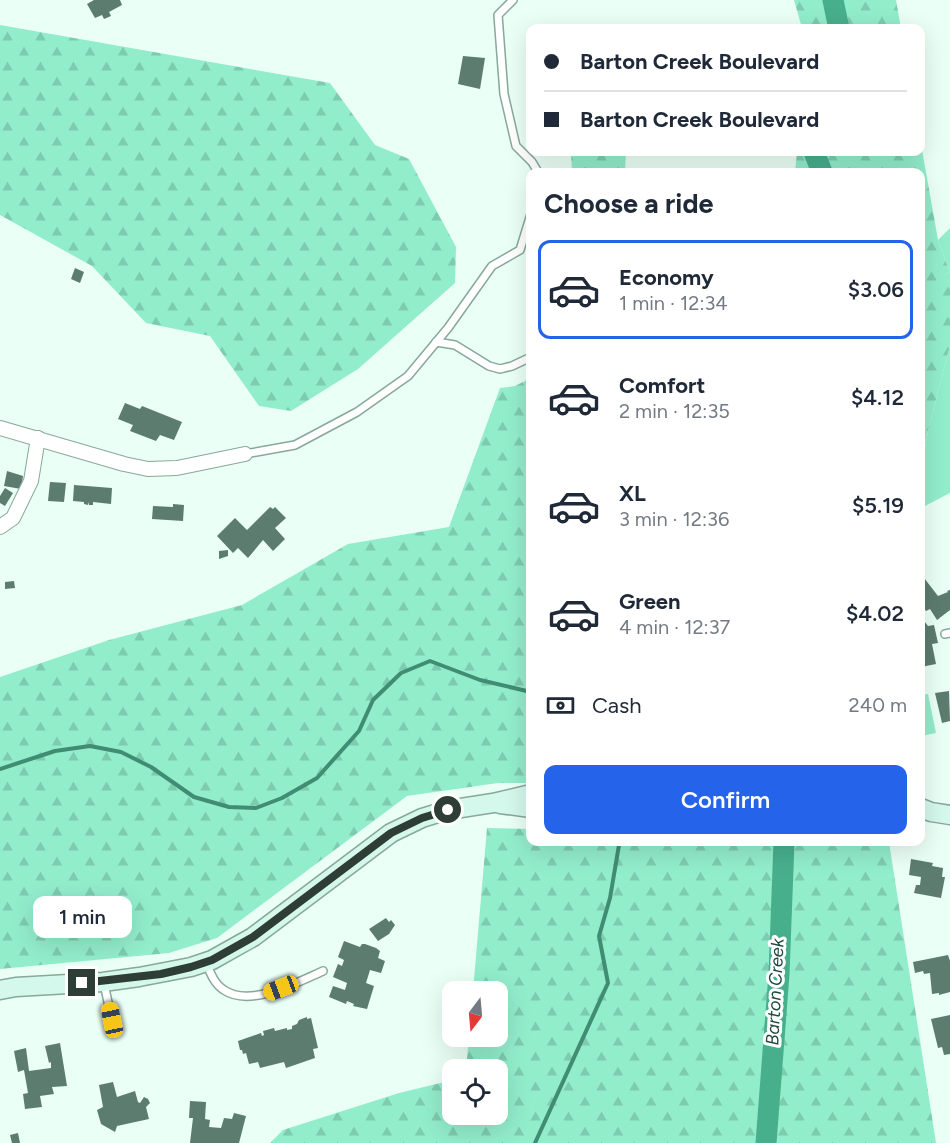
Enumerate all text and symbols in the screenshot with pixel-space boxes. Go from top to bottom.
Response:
text: Barton Creek Boulevard [580,48,819,75]
text: Barton Creek Boulevard [580,106,819,133]
text: Choose a ride [544,187,713,220]
icon: car [547,263,601,317]
text: Economy [619,264,714,291]
text: $3.06 [848,276,904,303]
text: 1 min · 12:34 [619,291,728,315]
icon: car [547,371,601,425]
text: Comfort [619,372,705,399]
text: $4.12 [851,384,904,411]
text: 2 min · 12:35 [619,399,730,423]
icon: car [547,479,601,533]
text: XL [619,480,646,507]
text: $5.19 [852,492,904,519]
text: 3 min · 12:36 [619,507,729,531]
icon: car [547,587,601,641]
text: Green [619,588,681,615]
text: $4.02 [846,600,904,627]
text: 4 min · 12:37 [619,615,730,639]
icon: cash [544,689,577,722]
text: Cash [592,692,642,719]
text: 240 m [849,693,907,717]
button: Confirm [544,765,907,834]
route start [434,796,461,823]
callout: 1 min [32,896,132,938]
text: 1 min [59,905,106,929]
water label: Barton Creek [761,937,789,1046]
route end [68,969,95,996]
car [261,973,301,1003]
north arrow [442,981,508,1047]
map controls [442,981,508,1125]
car [99,1001,125,1039]
button: locate [442,1059,508,1125]

